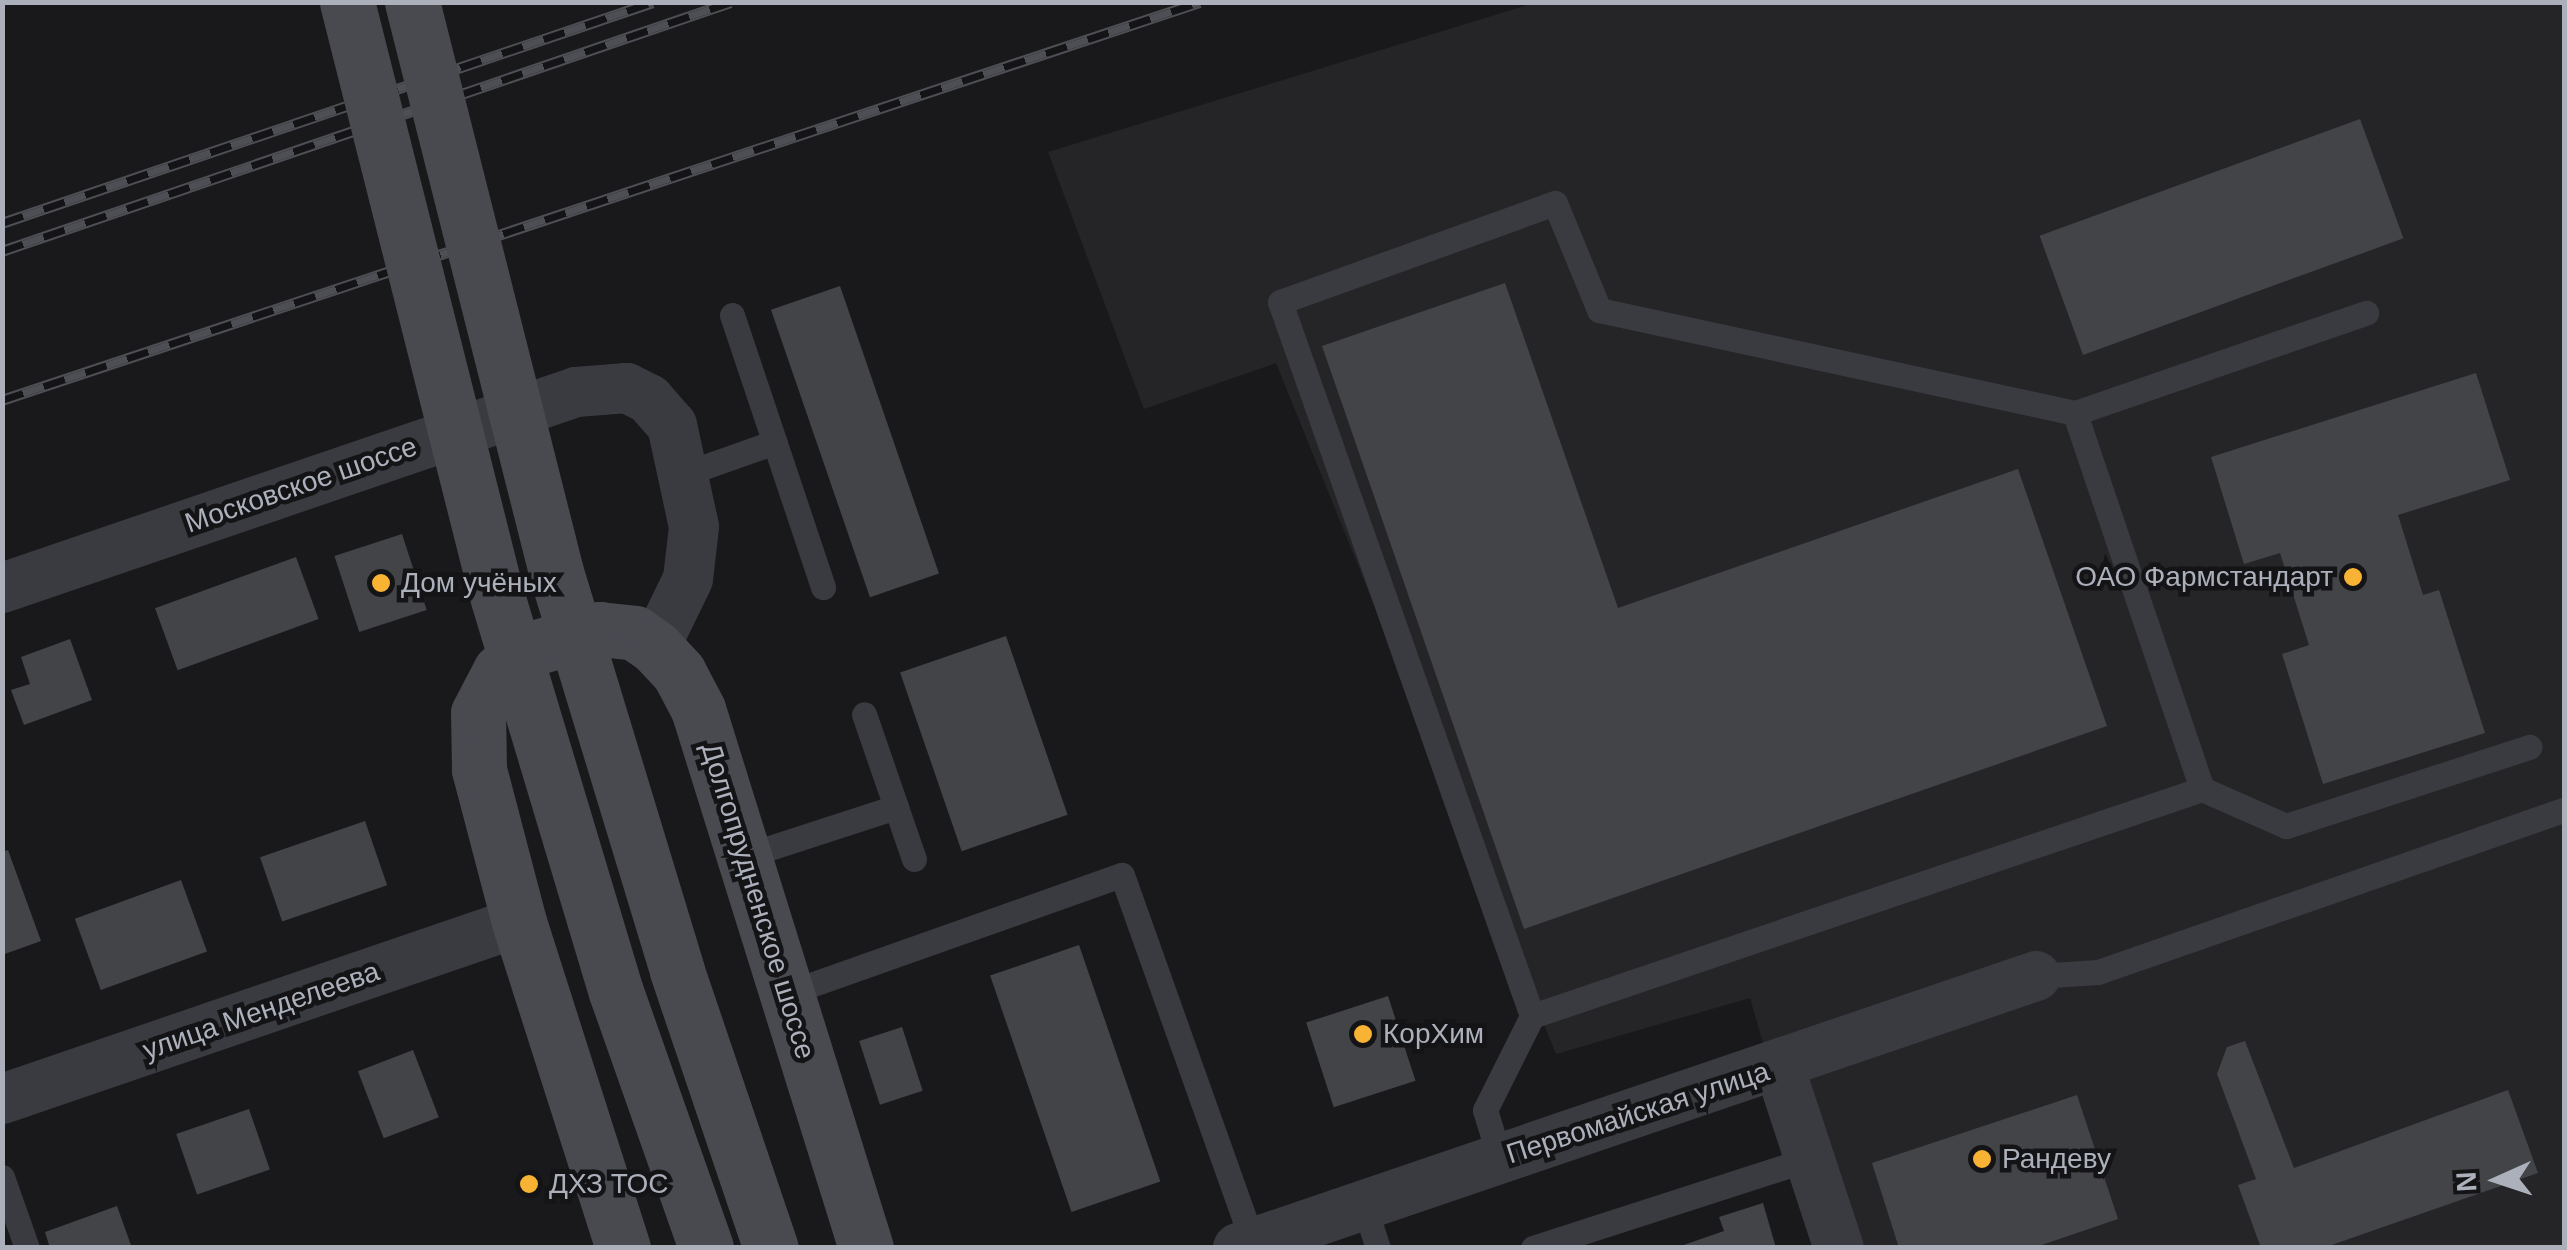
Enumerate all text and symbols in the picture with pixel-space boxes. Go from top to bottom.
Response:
street label: Московское шоссе [181,430,421,540]
place label: ОАО Фармстандарт [2075,560,2333,594]
place label: Дом учёных [401,566,557,600]
marker: ОАО Фармстандарт [2342,566,2364,588]
marker: Дом учёных [370,572,392,594]
street label: Долгопрудненское шоссе [694,739,822,1063]
street label: улица Менделеева [138,955,384,1067]
place label: КорХим [1383,1017,1484,1051]
marker: КорХим [1352,1023,1374,1045]
street label: Первомайская улица [1502,1055,1774,1171]
north arrow [2447,1130,2547,1230]
place label: Рандеву [2002,1142,2111,1176]
marker: Рандеву [1971,1148,1993,1170]
place label: ДХЗ ТОС [549,1167,669,1201]
text: N [2451,1171,2483,1193]
marker: ДХЗ ТОС [518,1173,540,1195]

